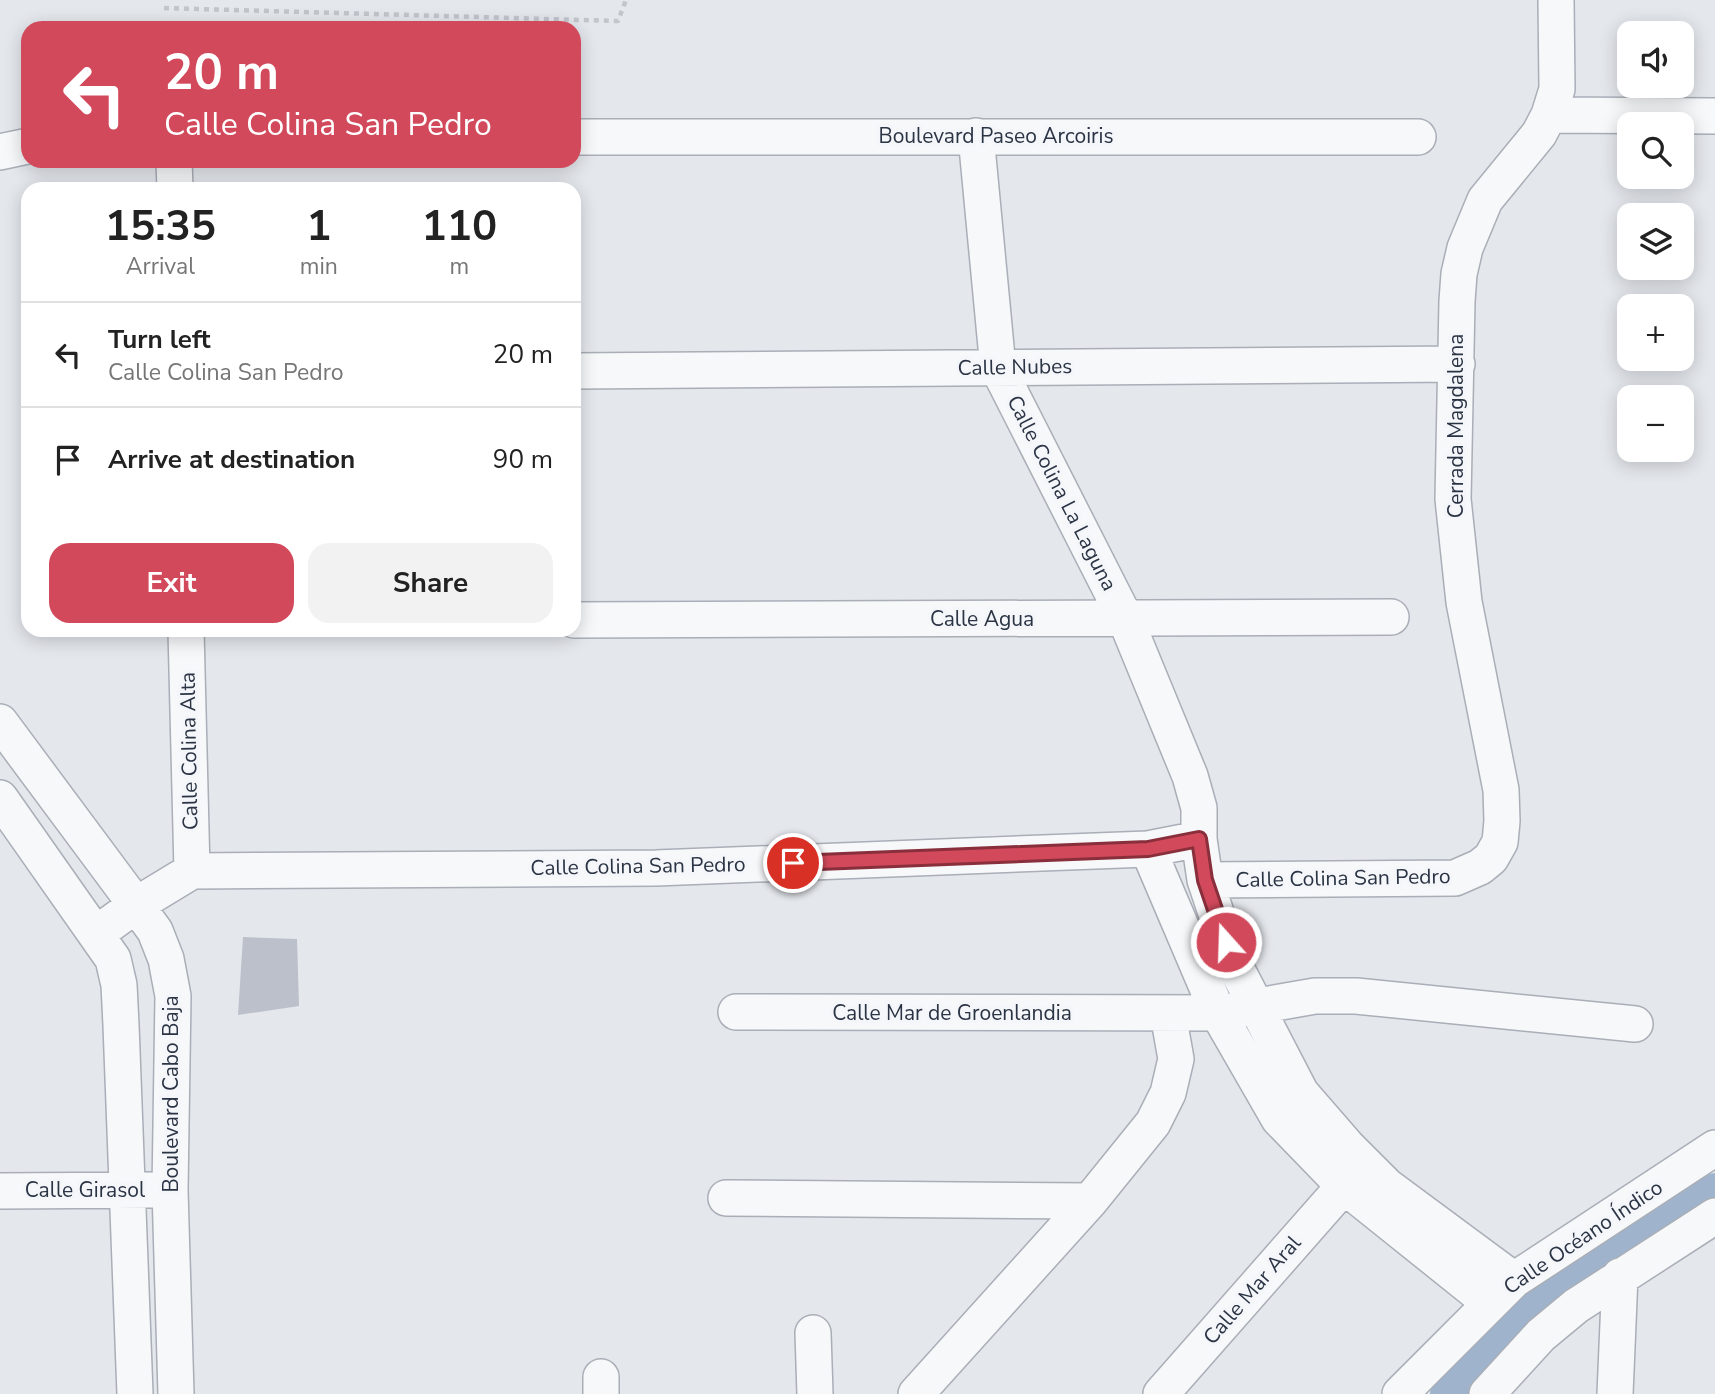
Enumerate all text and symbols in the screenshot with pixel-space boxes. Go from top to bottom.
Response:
map controls [1617,21,1694,462]
button: sound [1617,21,1694,98]
text: 20 m [164,39,279,106]
icon: left [49,49,140,140]
text: Calle Colina San Pedro [164,103,492,146]
button: search [1617,112,1694,189]
street label: Boulevard Paseo Arcoiris [878,122,1114,150]
text: 15:35 [105,198,216,255]
text: 1 [306,198,331,255]
text: 110 [422,198,497,255]
button: layers [1617,203,1694,280]
text: Arrival [126,251,195,282]
text: min [300,251,338,282]
text: m [450,251,469,282]
button: + [1617,294,1694,371]
text: Turn left [108,322,211,357]
street label: Cerrada Magdalena [1442,334,1470,518]
icon: left [49,336,87,374]
text: 20 m [493,337,553,372]
street label: Calle Nubes [957,352,1073,382]
text: Calle Colina San Pedro [108,357,344,388]
button: − [1617,385,1694,462]
street label: Calle Colina La Laguna [1000,390,1124,596]
icon: arrive [49,441,87,479]
text: Arrive at destination [108,442,355,477]
text: 90 m [493,442,553,477]
button: Exit [49,543,294,623]
button: Share [308,543,553,623]
street label: Calle Agua [930,605,1034,633]
street label: Calle Colina Alta [174,672,204,830]
pin [763,833,823,893]
icon: arrive [774,844,812,882]
street label: Calle Colina San Pedro [530,850,746,882]
street label: Calle Colina San Pedro [1235,862,1451,894]
position arrow [1189,905,1263,979]
street label: Boulevard Cabo Baja [157,995,185,1193]
street label: Calle Mar de Groenlandia [832,999,1072,1027]
street label: Calle Océano Índico [1498,1173,1668,1301]
street label: Calle Girasol [25,1176,146,1204]
street label: Calle Mar Aral [1197,1229,1308,1350]

